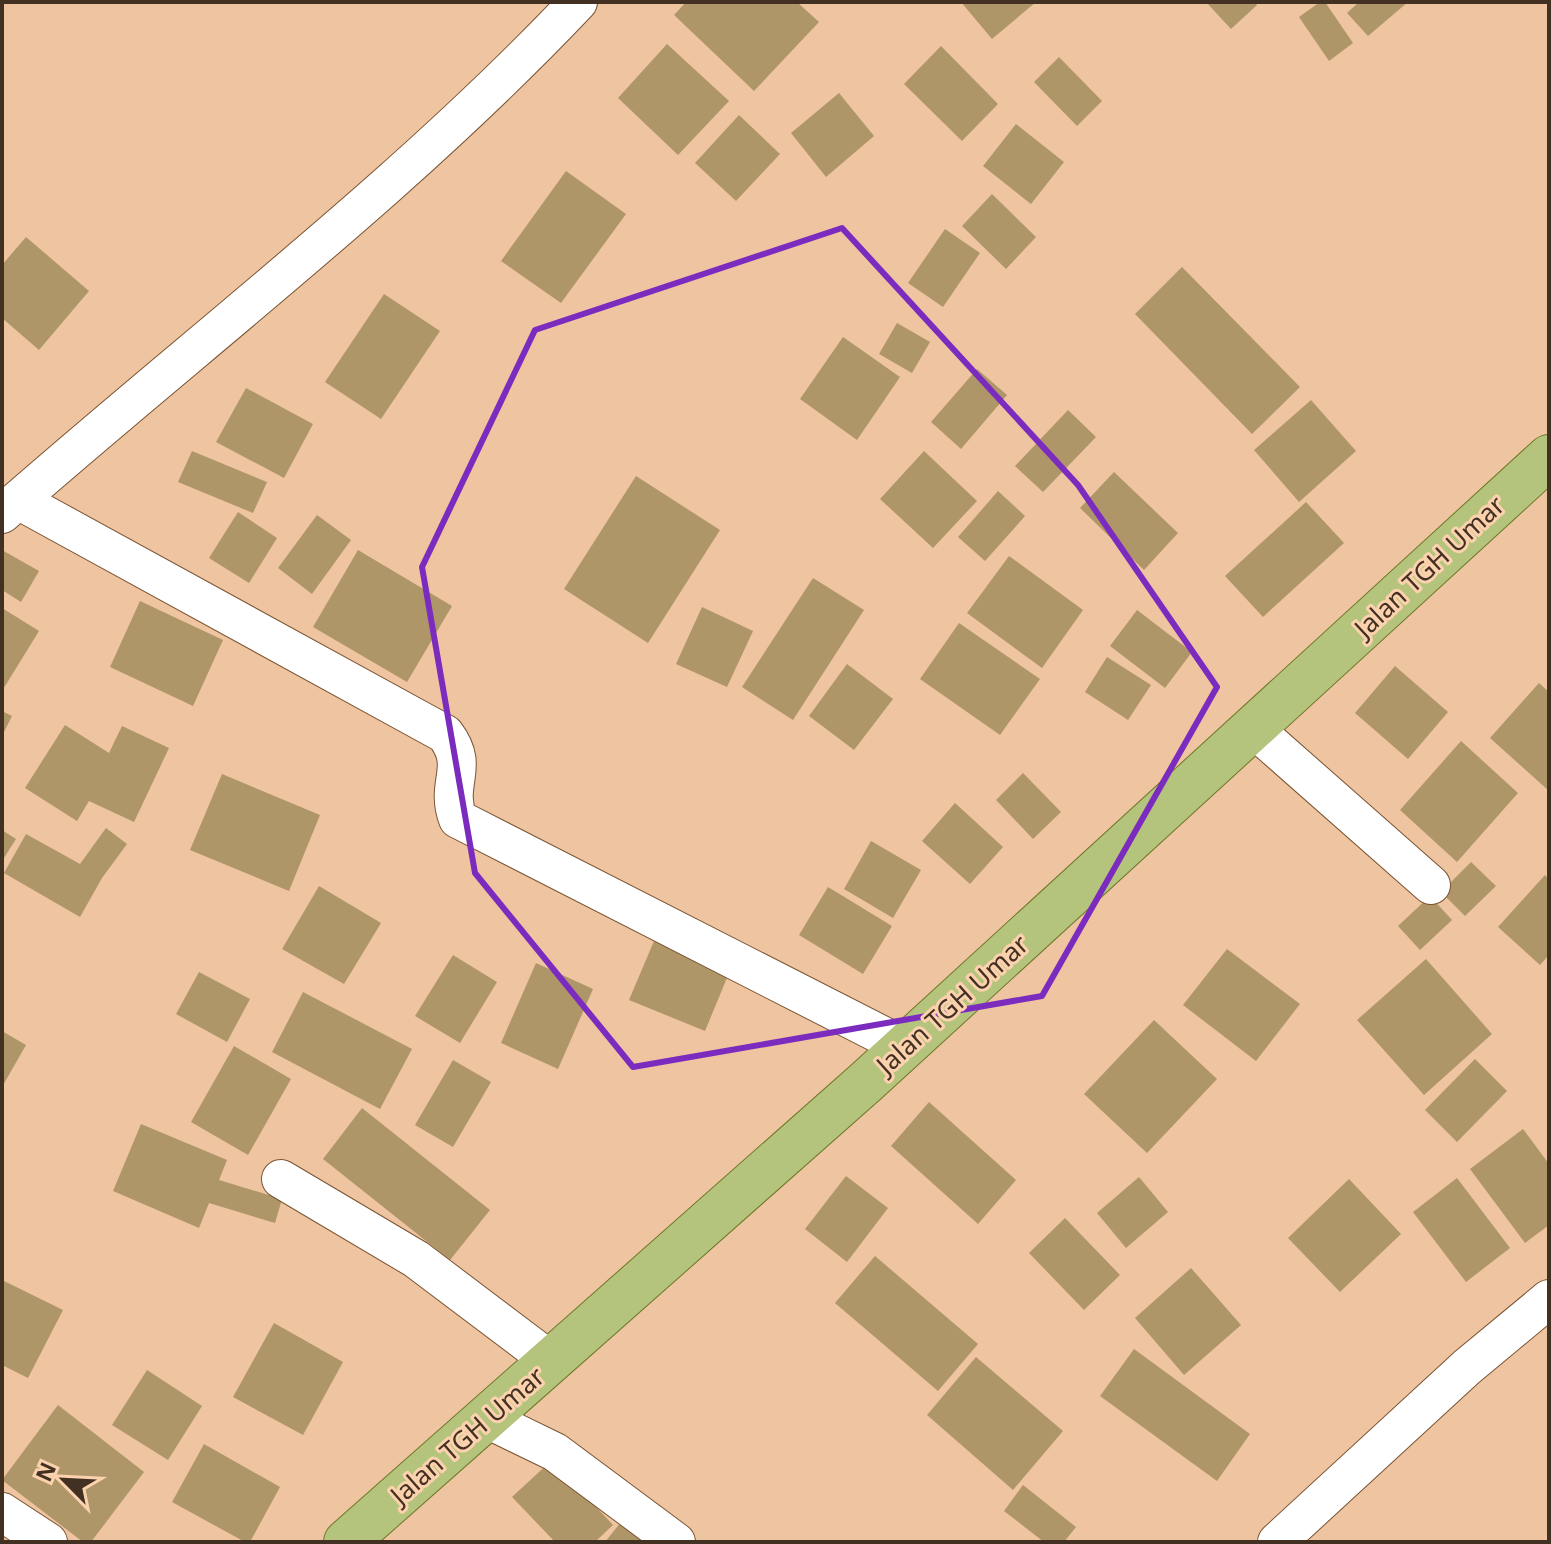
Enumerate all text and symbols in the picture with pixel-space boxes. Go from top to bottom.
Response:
street label: Jalan TGH Umar [1344,487,1512,647]
street label: Jalan TGH Umar [866,926,1036,1084]
street label: Jalan TGH Umar [380,1358,552,1514]
north arrow [24,1440,104,1520]
text: N [27,1457,62,1486]

